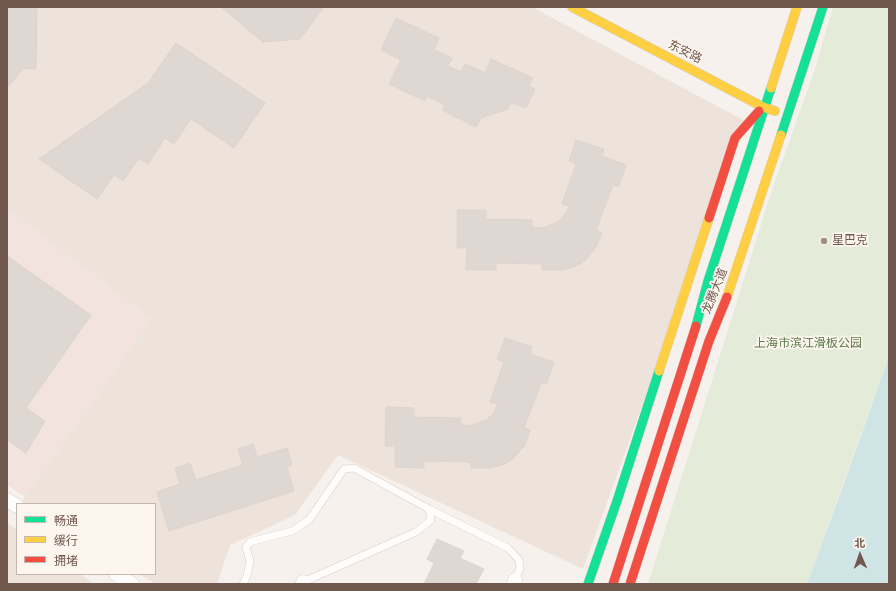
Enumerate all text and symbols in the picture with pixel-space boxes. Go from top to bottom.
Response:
street label: 东安路 [666,37,704,67]
place label: 星巴克 [832,234,868,248]
marker: 星巴克 [819,236,829,246]
street label: 龙腾大道 [699,266,731,316]
park label: 上海市滨江滑板公园 [754,337,862,351]
legend [16,503,156,575]
text: 畅通 [54,513,78,528]
text: 缓行 [54,533,78,548]
north arrow [840,535,880,575]
text: 北 [854,536,865,550]
text: 拥堵 [54,553,78,568]

